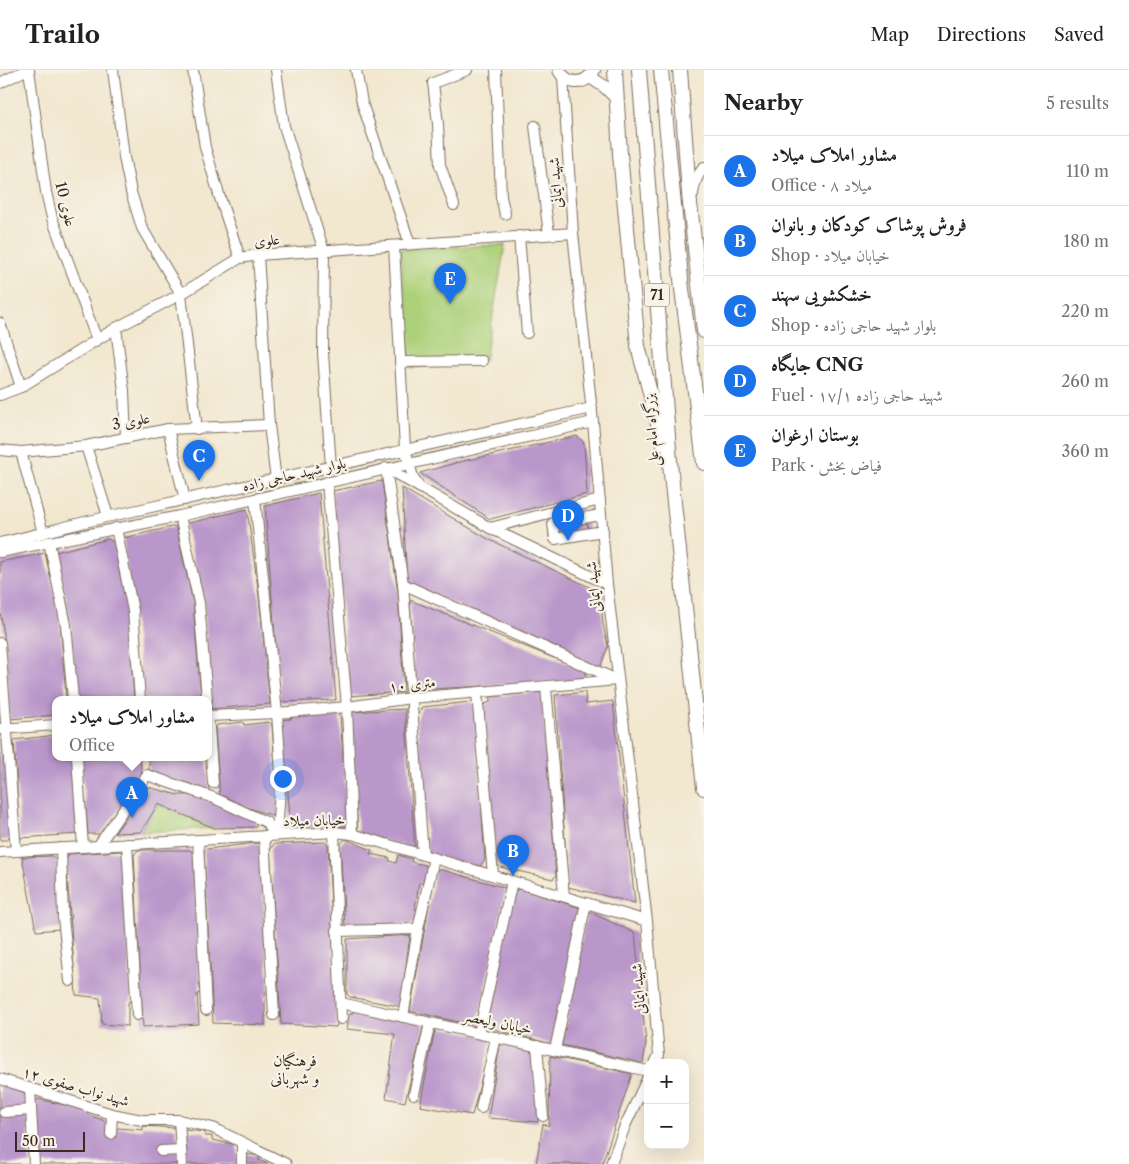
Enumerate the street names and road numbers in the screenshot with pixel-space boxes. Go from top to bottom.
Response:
street label: شهید ایمانی [544,157,567,209]
street label: علوی 10 [51,180,81,229]
street label: علوی [253,229,281,251]
road number: 71 [644,284,670,306]
street label: بزرگراه امام علی [639,392,667,467]
street label: علوی 3 [110,408,152,434]
street label: بلوار شهید حاجی زاده [240,453,348,496]
street label: شهید ایمانی [581,561,606,613]
street label: ۱۰ متری [388,672,436,696]
street label: خیابان میلاد [283,810,345,830]
street label: شهید ایمانی [626,963,651,1015]
street label: خیابان ولیعصر [460,1005,534,1039]
street label: شهید نواب صفوی ۱۲ [20,1062,132,1111]

